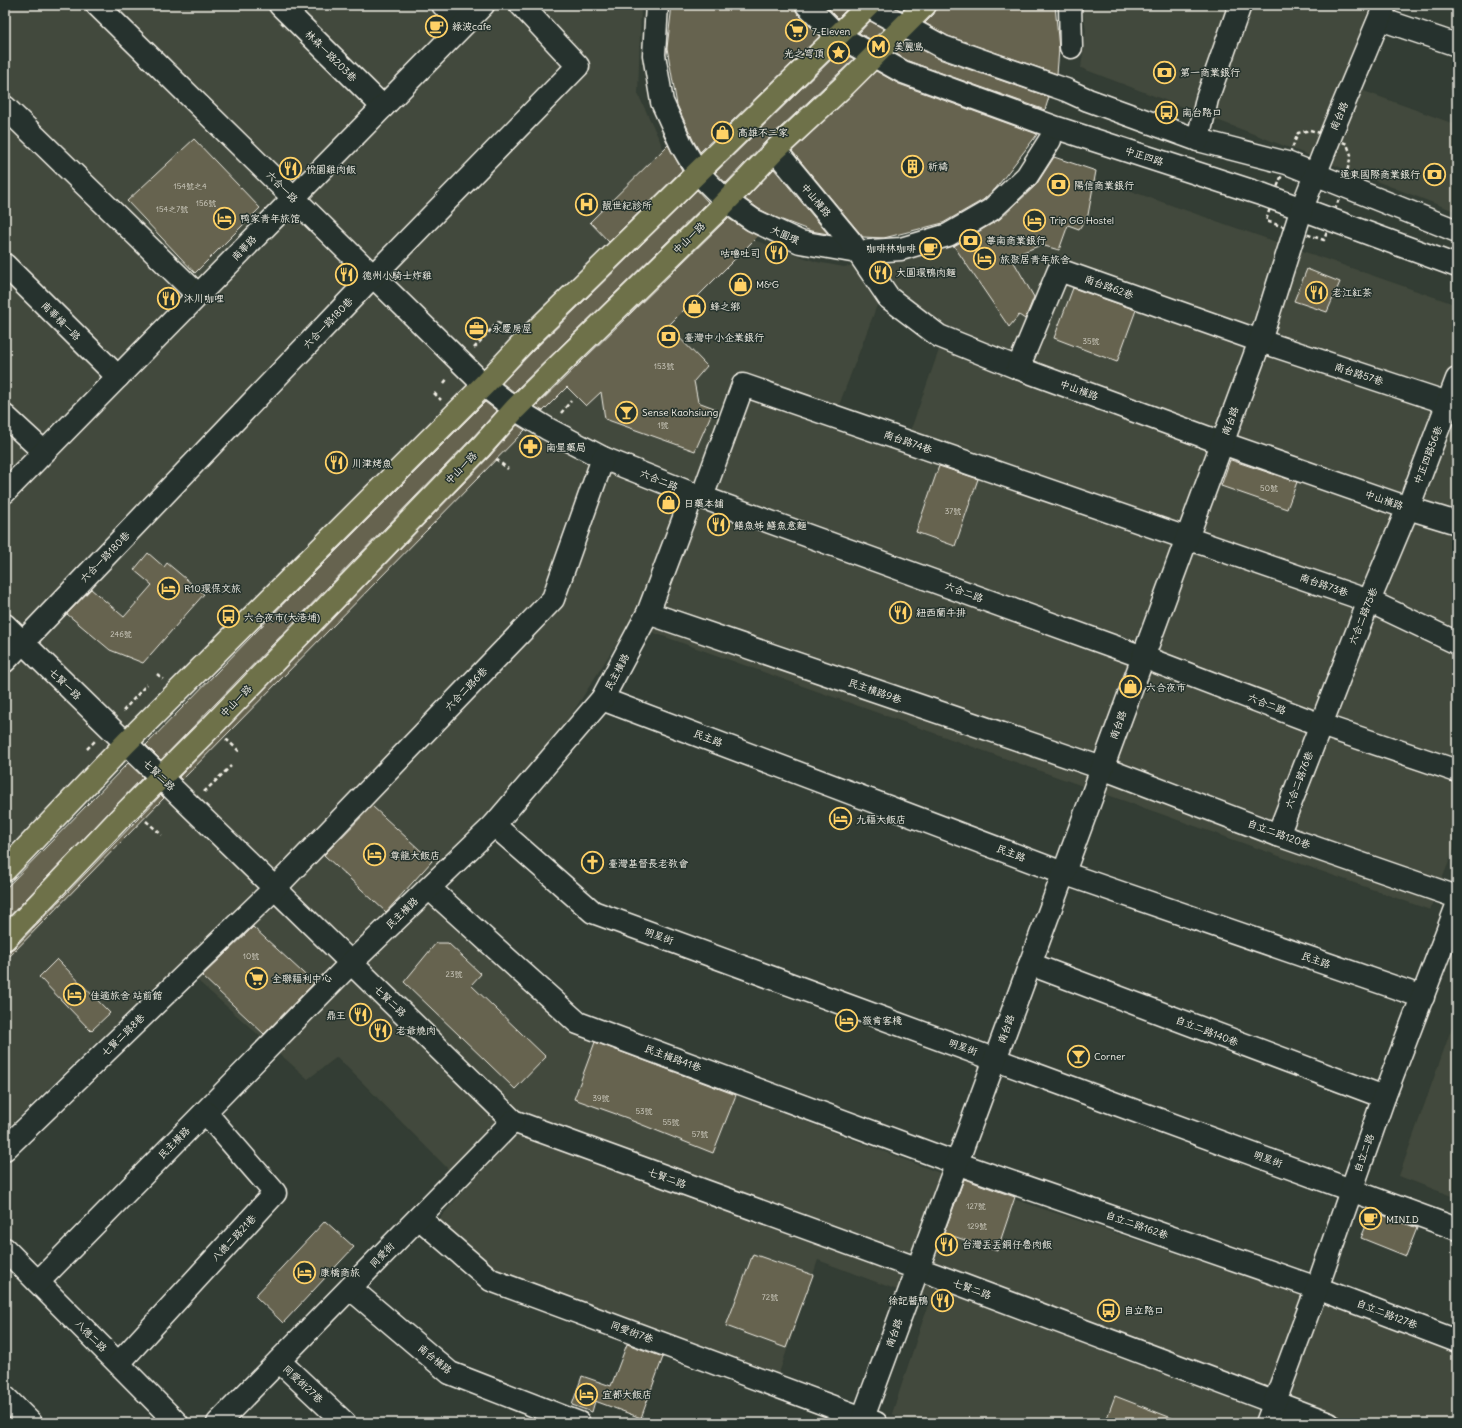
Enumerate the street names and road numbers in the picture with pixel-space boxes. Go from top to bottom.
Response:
street label: 林森一路203巷 [302,27,360,85]
street label: 南台路 [1327,100,1351,132]
street label: 中正四路 [1123,144,1165,168]
street label: 六合一路 [263,168,301,206]
street label: 中山橫路 [798,181,834,219]
street label: 中山一路 [670,219,708,257]
street label: 大圓環 [769,223,802,247]
street label: 南華路 [229,233,259,263]
street label: 南台路62巷 [1083,272,1136,302]
street label: 六合一路180巷 [300,294,356,351]
street label: 南華橫一路 [39,299,83,343]
street label: 南台路57巷 [1333,360,1386,388]
street label: 中山橫路 [1058,377,1100,403]
street label: 南台路 [1219,405,1241,437]
street label: 中正四路56巷 [1411,423,1445,486]
street label: 南台路74巷 [882,428,935,457]
street label: 中山一路 [442,449,480,487]
street label: 六合二路 [638,466,680,494]
street label: 中山橫路 [1363,487,1405,513]
street label: 六合一路180巷 [77,528,133,585]
street label: 南台路73巷 [1298,571,1351,600]
street label: 六合二路 [943,579,985,605]
street label: 六合二路75巷 [1346,585,1381,647]
street label: 民主橫路 [602,651,632,693]
street label: 六合二路6巷 [442,664,491,714]
street label: 七賢一路 [46,665,84,703]
street label: 民主橫路9巷 [847,676,904,707]
street label: 中山一路 [217,682,255,720]
street label: 六合二路 [1246,691,1288,717]
street label: 南台路 [1107,709,1129,741]
street label: 民主路 [692,727,724,749]
street label: 六合二路76巷 [1282,748,1316,811]
street label: 七賢二路 [140,756,178,794]
street label: 自立二路120巷 [1246,817,1313,852]
street label: 民主路 [995,842,1027,864]
street label: 民主橫路 [383,894,421,932]
street label: 明星街 [643,925,675,947]
street label: 民主路 [1300,949,1332,971]
street label: 七賢二路 [371,982,409,1020]
street label: 七賢二路8巷 [98,1010,148,1059]
street label: 南台路 [995,1013,1017,1045]
street label: 自立二路140巷 [1174,1013,1241,1049]
street label: 明星街 [947,1036,979,1058]
street label: 民主橫路41巷 [643,1042,704,1075]
street label: 民主橫路 [155,1124,193,1162]
street label: 自立二路 [1351,1132,1377,1174]
street label: 明星街 [1252,1148,1284,1170]
street label: 七賢二路 [646,1165,688,1191]
street label: 自立二路162巷 [1104,1208,1171,1242]
street label: 八德二路21巷 [209,1211,260,1264]
street label: 同愛街 [367,1240,397,1270]
street label: 七賢二路 [951,1276,993,1302]
street label: 自立二路127巷 [1355,1296,1420,1332]
street label: 八德二路 [72,1317,110,1355]
street label: 南台路 [883,1317,905,1349]
street label: 同愛街7巷 [609,1318,656,1346]
street label: 南台橫路 [415,1341,455,1377]
street label: 同愛街27巷 [280,1362,327,1407]

